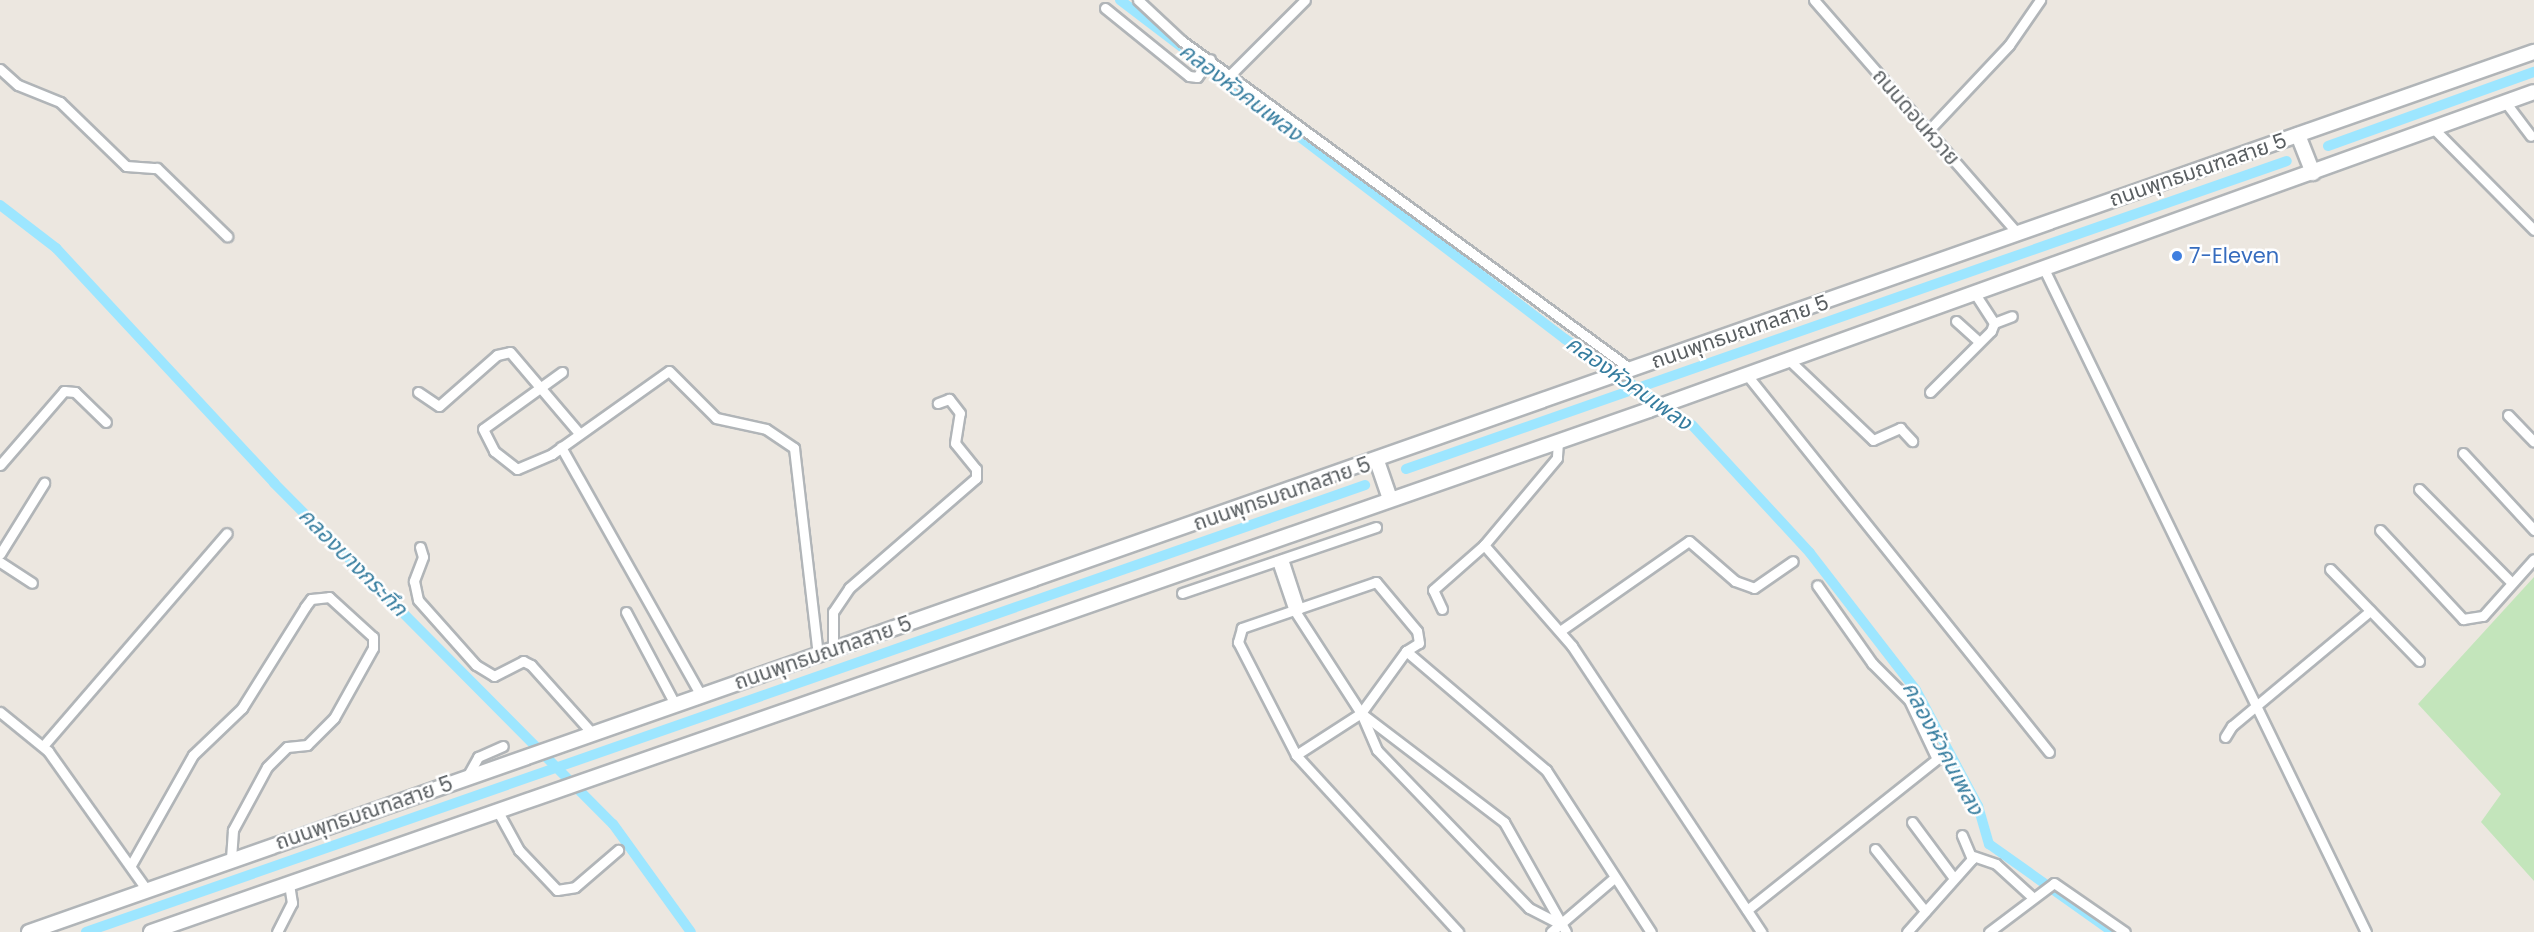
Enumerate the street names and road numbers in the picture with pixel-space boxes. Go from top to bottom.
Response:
street label: ถนนดอนหวาย [1867,63,1965,171]
street label: ถนนพุทธมณฑลสาย 5 [2106,128,2290,212]
street label: ถนนพุทธมณฑลสาย 5 [1648,290,1832,374]
street label: ถนนพุทธมณฑลสาย 5 [1190,452,1374,536]
street label: ถนนพุทธมณฑลสาย 5 [731,611,915,695]
street label: ถนนพุทธมณฑลสาย 5 [272,771,456,855]

